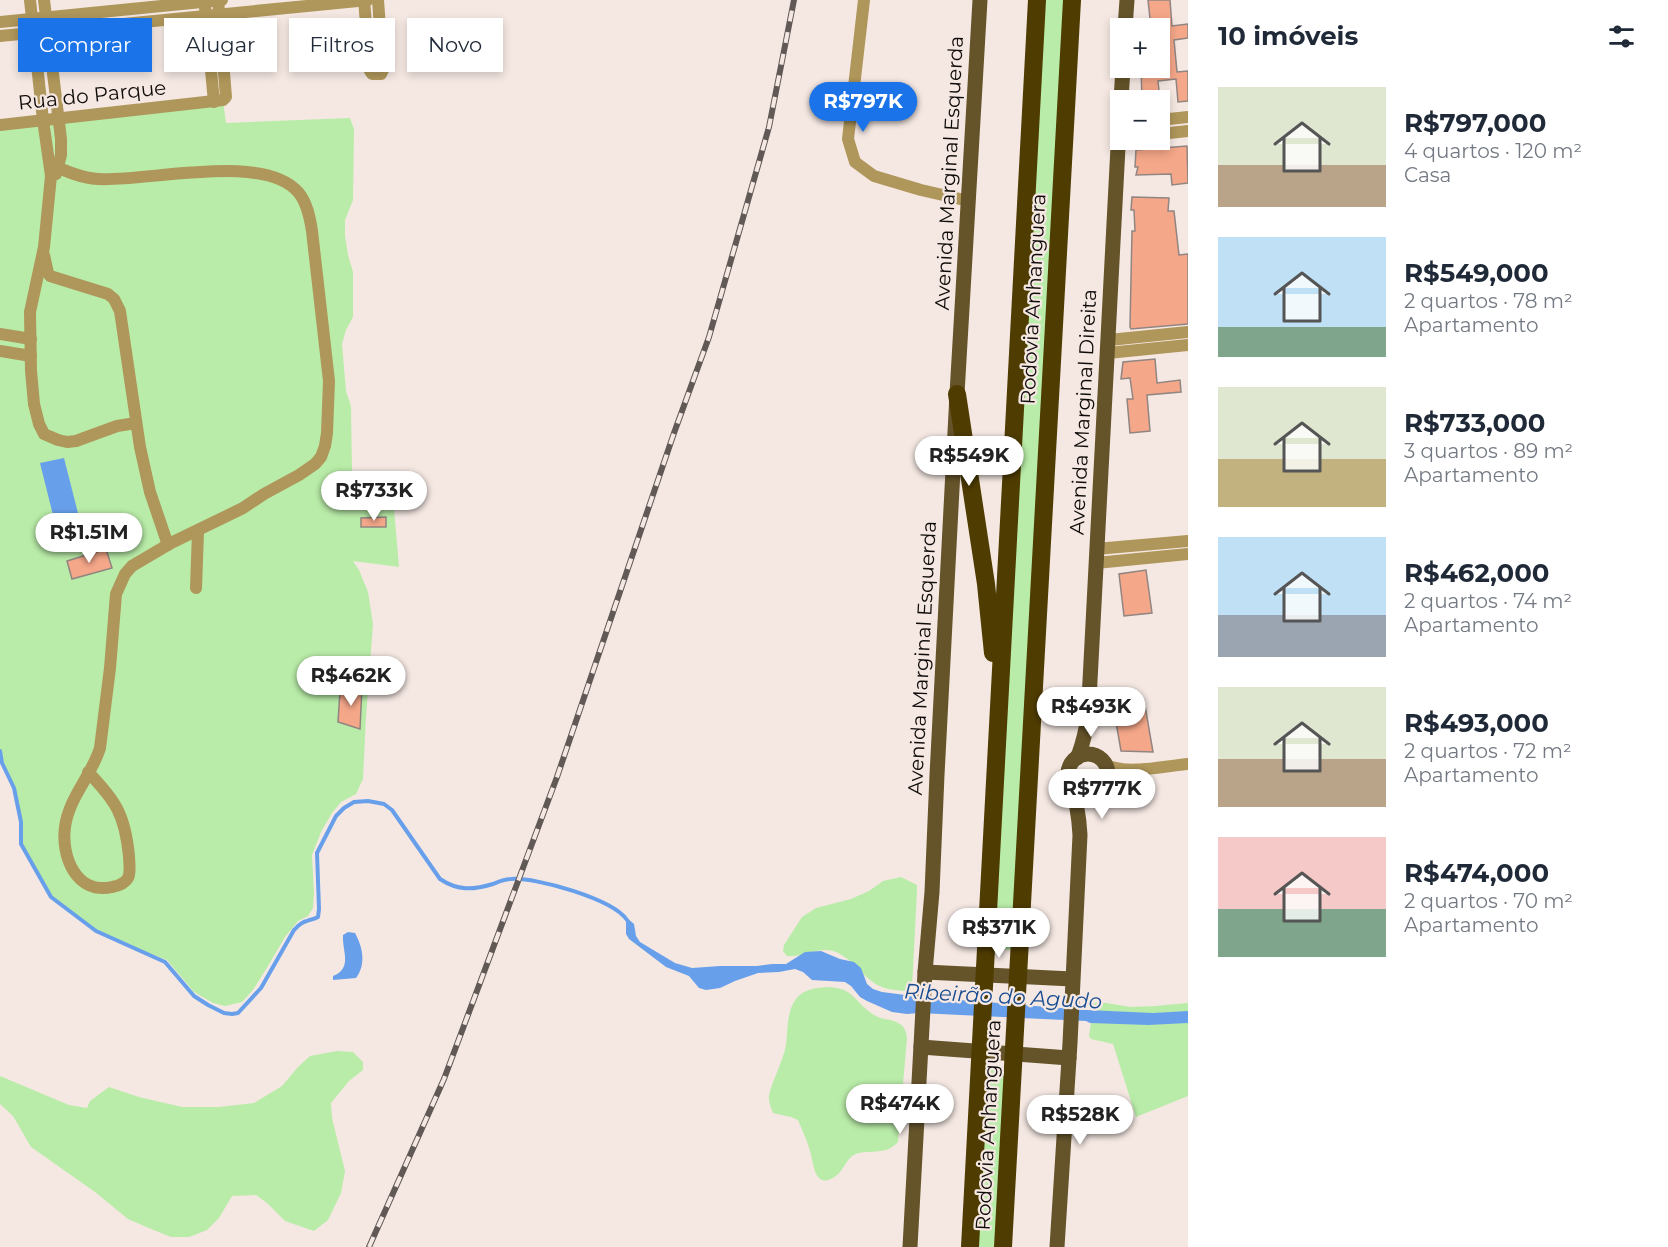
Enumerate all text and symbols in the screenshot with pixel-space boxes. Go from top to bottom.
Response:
chip: Comprar [18,18,152,72]
chip: Alugar [164,18,277,72]
chip: Filtros [289,18,395,72]
chip: Novo [407,18,503,72]
map controls [1110,18,1170,150]
button: + [1110,18,1170,78]
text: 10 imóveis [1218,20,1358,52]
icon: filters [1605,20,1638,53]
street label: Avenida Marginal Esquerda [930,35,968,311]
street label: Rua do Parque [17,75,167,115]
pin: R$797K [814,82,912,133]
text: R$797K [823,89,903,113]
button: − [1110,90,1170,150]
text: R$797,000 [1404,107,1546,139]
icon: home [1266,111,1338,183]
text: 4 quartos · 120 m² [1404,139,1582,163]
text: Casa [1404,163,1451,187]
street label: Rodovia Anhanguera [1015,193,1051,405]
text: R$549,000 [1404,257,1549,289]
icon: home [1266,261,1338,333]
street label: Avenida Marginal Direita [1065,288,1101,536]
text: 2 quartos · 78 m² [1404,289,1573,313]
text: Apartamento [1404,313,1539,337]
text: R$733,000 [1404,407,1545,439]
icon: home [1266,411,1338,483]
pin: R$549K [920,436,1018,487]
text: 3 quartos · 89 m² [1404,439,1573,463]
text: R$549K [929,443,1009,467]
text: Apartamento [1404,463,1539,487]
pin: R$733K [325,471,423,522]
text: R$733K [335,478,413,502]
pin: R$1.51M [34,513,144,564]
text: R$1.51M [49,520,129,544]
street label: Avenida Marginal Esquerda [903,520,941,796]
text: R$462,000 [1404,557,1549,589]
icon: home [1266,561,1338,633]
text: 2 quartos · 74 m² [1404,589,1572,613]
text: Apartamento [1404,613,1539,637]
pin: R$462K [302,656,400,707]
text: R$462K [311,663,391,687]
pin: R$493K [1042,687,1140,738]
text: R$493K [1051,694,1131,718]
text: R$493,000 [1404,707,1549,739]
icon: home [1266,711,1338,783]
text: 2 quartos · 72 m² [1404,739,1571,763]
text: Apartamento [1404,763,1539,787]
pin: R$777K [1053,769,1151,820]
text: R$777K [1062,776,1142,800]
text: R$474,000 [1404,857,1549,889]
icon: home [1266,861,1338,933]
text: 2 quartos · 70 m² [1404,889,1573,913]
pin: R$371K [950,908,1048,959]
text: Apartamento [1404,913,1539,937]
text: R$371K [962,915,1036,939]
water label: Ribeirão do Agudo [903,978,1103,1014]
street label: Rodovia Anhanguera [970,1019,1006,1231]
pin: R$474K [851,1084,949,1135]
text: R$474K [860,1091,940,1115]
pin: R$528K [1031,1095,1129,1146]
text: R$528K [1040,1102,1120,1126]

